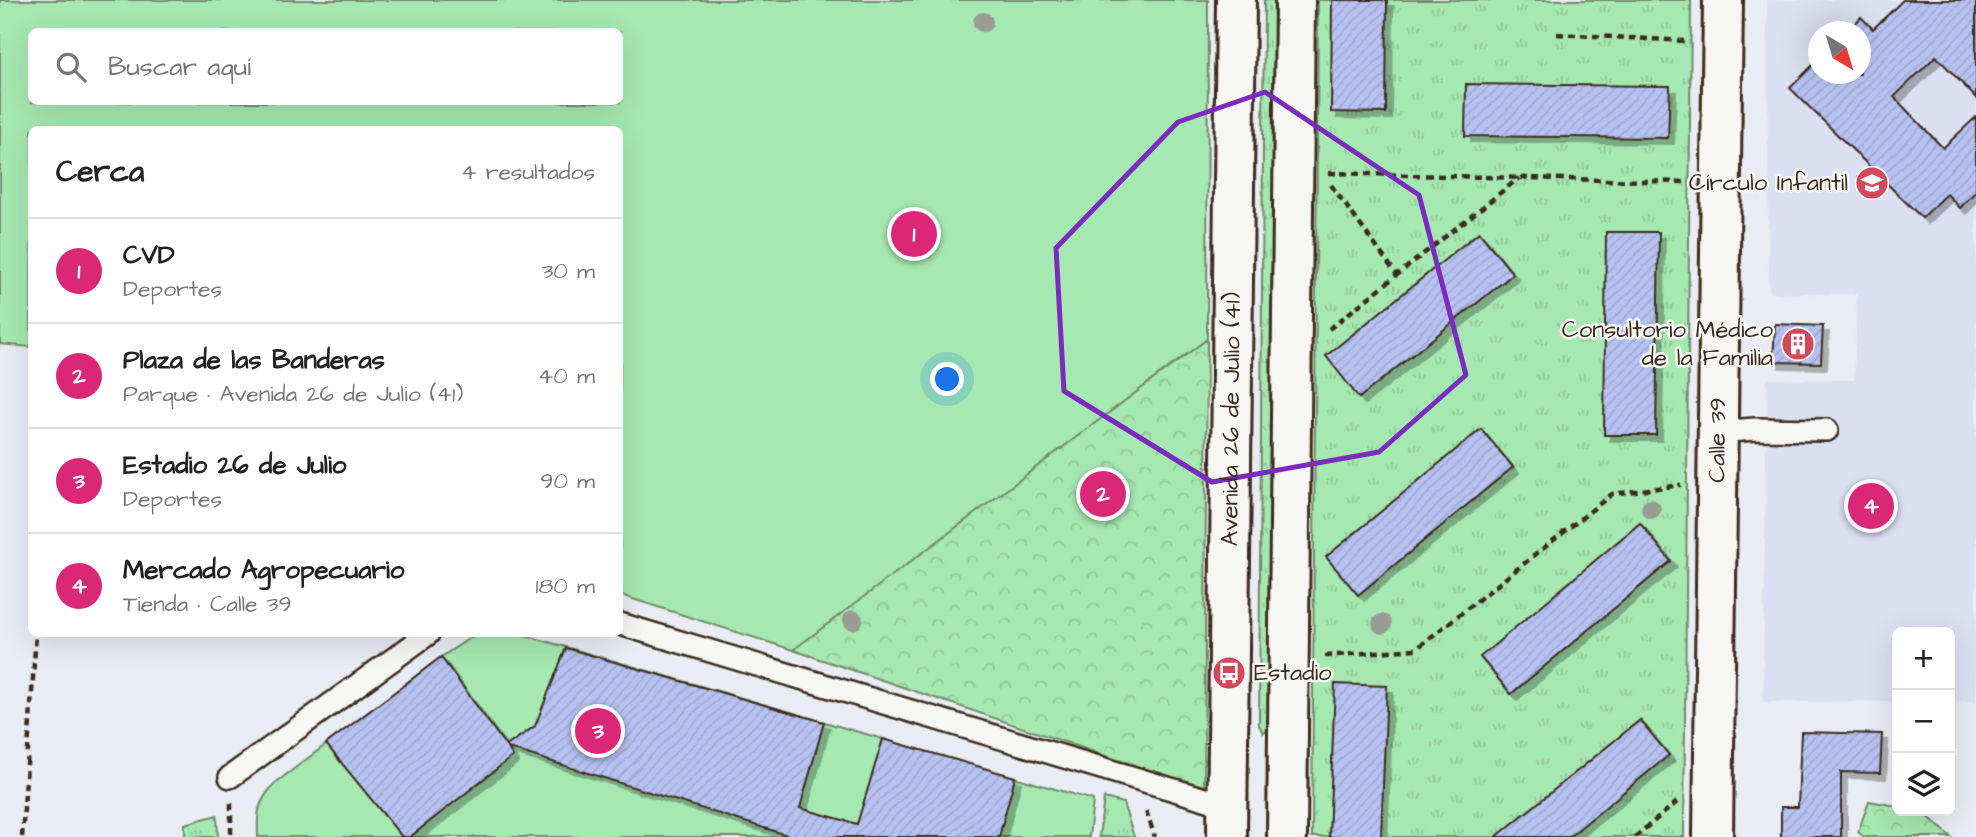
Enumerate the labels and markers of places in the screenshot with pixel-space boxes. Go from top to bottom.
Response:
school or university icon: Círculo Infantil [1853,164,1891,202]
place label: Círculo Infantil [1689,166,1848,200]
pin: 1 [891,208,937,260]
place label: Consultorio Médico de la Familia [1562,313,1773,375]
building icon: Consultorio Médico de la Familia [1779,325,1817,363]
pin: 2 [1080,468,1126,520]
pin: 4 [1848,480,1894,532]
bus stop icon: Estadio [1210,654,1248,692]
place label: Estadio [1254,656,1332,690]
pin: 3 [575,705,621,757]

